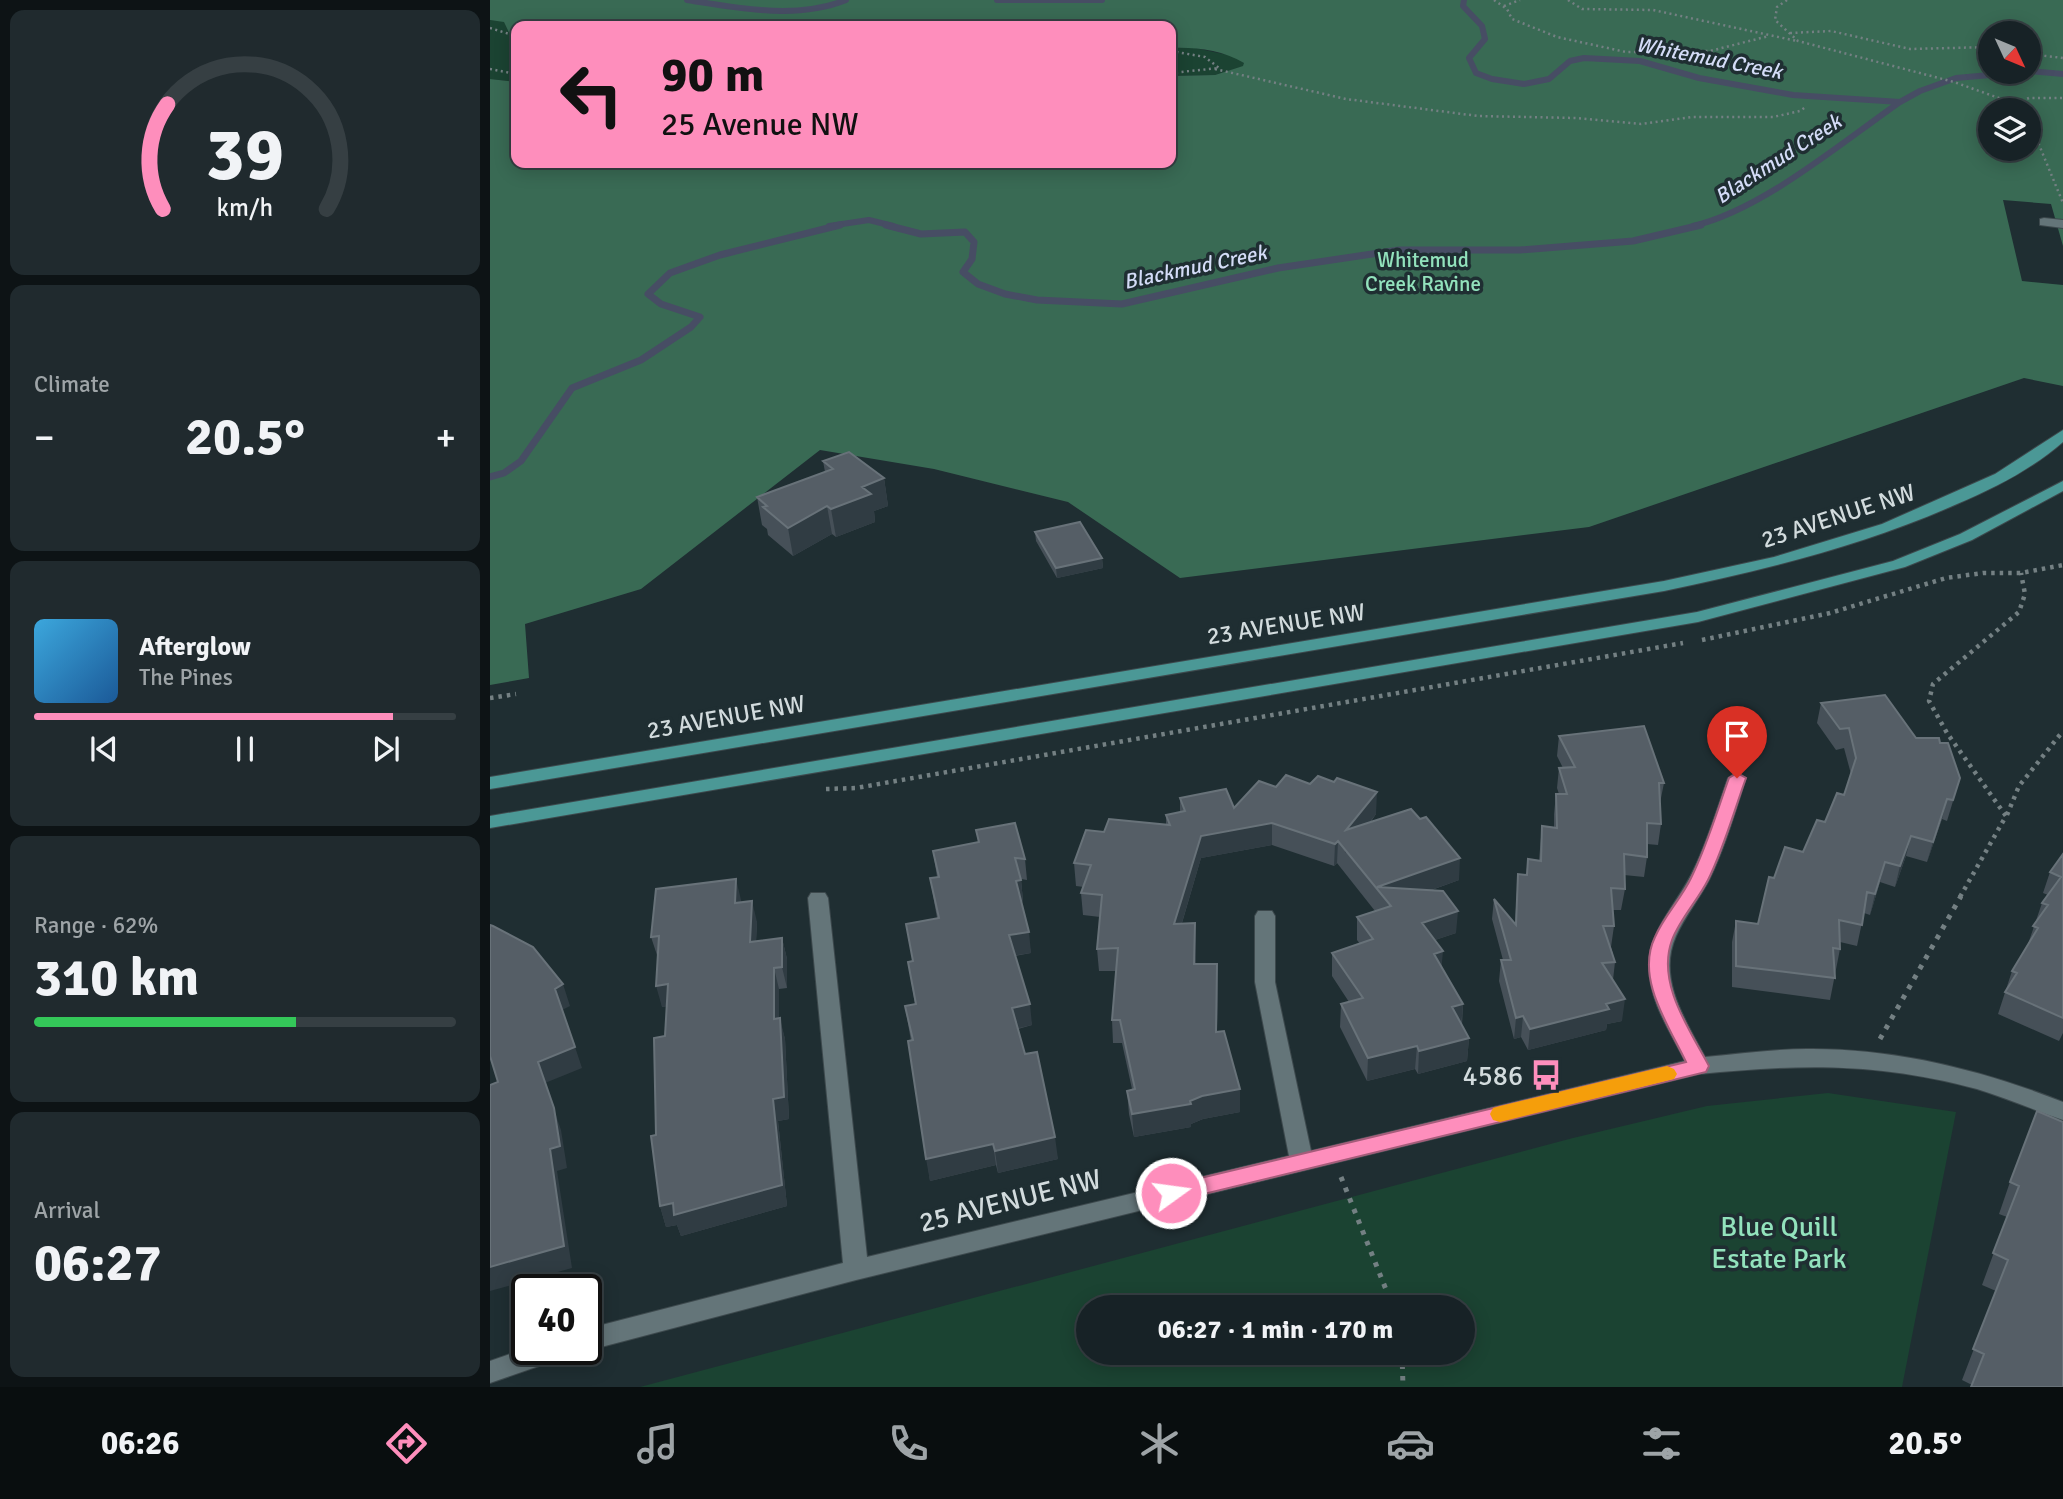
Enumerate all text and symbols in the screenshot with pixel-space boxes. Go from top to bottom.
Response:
north arrow [1978,21,2040,84]
map controls [1978,21,2041,161]
water label: Whitemud Creek [1634,31,1787,85]
text: 90 m [661,45,764,105]
icon: left [546,49,637,140]
button: layers [1978,98,2041,161]
text: 25 Avenue NW [661,105,859,144]
water label: Blackmud Creek [1710,107,1848,210]
text: 39 [206,111,284,200]
text: km/h [217,192,273,223]
water label: Blackmud Creek [1121,239,1271,295]
park label: Whitemud Creek Ravine [1365,247,1481,297]
text: Climate [34,370,110,399]
text: 20.5° [185,405,305,469]
text: − [34,414,55,461]
text: + [435,414,456,461]
street label: 23 AVENUE NW [1757,477,1919,555]
street label: 23 AVENUE NW [1205,597,1367,651]
text: Afterglow [139,631,251,663]
text: The Pines [139,663,233,692]
street label: 23 AVENUE NW [645,688,807,746]
pin [1707,706,1767,778]
icon: arrive [1718,717,1756,755]
icon: previous [85,730,123,768]
icon: pause [226,730,264,768]
icon: next [367,730,405,768]
text: Range · 62% [34,911,158,940]
text: 310 km [34,946,199,1010]
bus stop icon: 4586 [1529,1058,1563,1092]
place label: 4586 [1463,1059,1523,1093]
position arrow [1134,1156,1208,1230]
street label: 25 AVENUE NW [916,1162,1105,1240]
text: Arrival [34,1196,100,1225]
park label: Blue Quill Estate Park [1711,1210,1847,1276]
text: 06:27 [34,1231,162,1295]
speed limit sign: 40 [511,1274,602,1365]
text: 06:27 · 1 min · 170 m [1158,1314,1393,1346]
icon: directions [382,1419,431,1468]
icon: music [633,1419,682,1468]
icon: phone [884,1419,933,1468]
icon: climate [1135,1419,1184,1468]
icon: car [1386,1419,1435,1468]
icon: filters [1637,1419,1686,1468]
text: 06:26 [101,1424,180,1463]
text: 20.5° [1888,1424,1962,1463]

